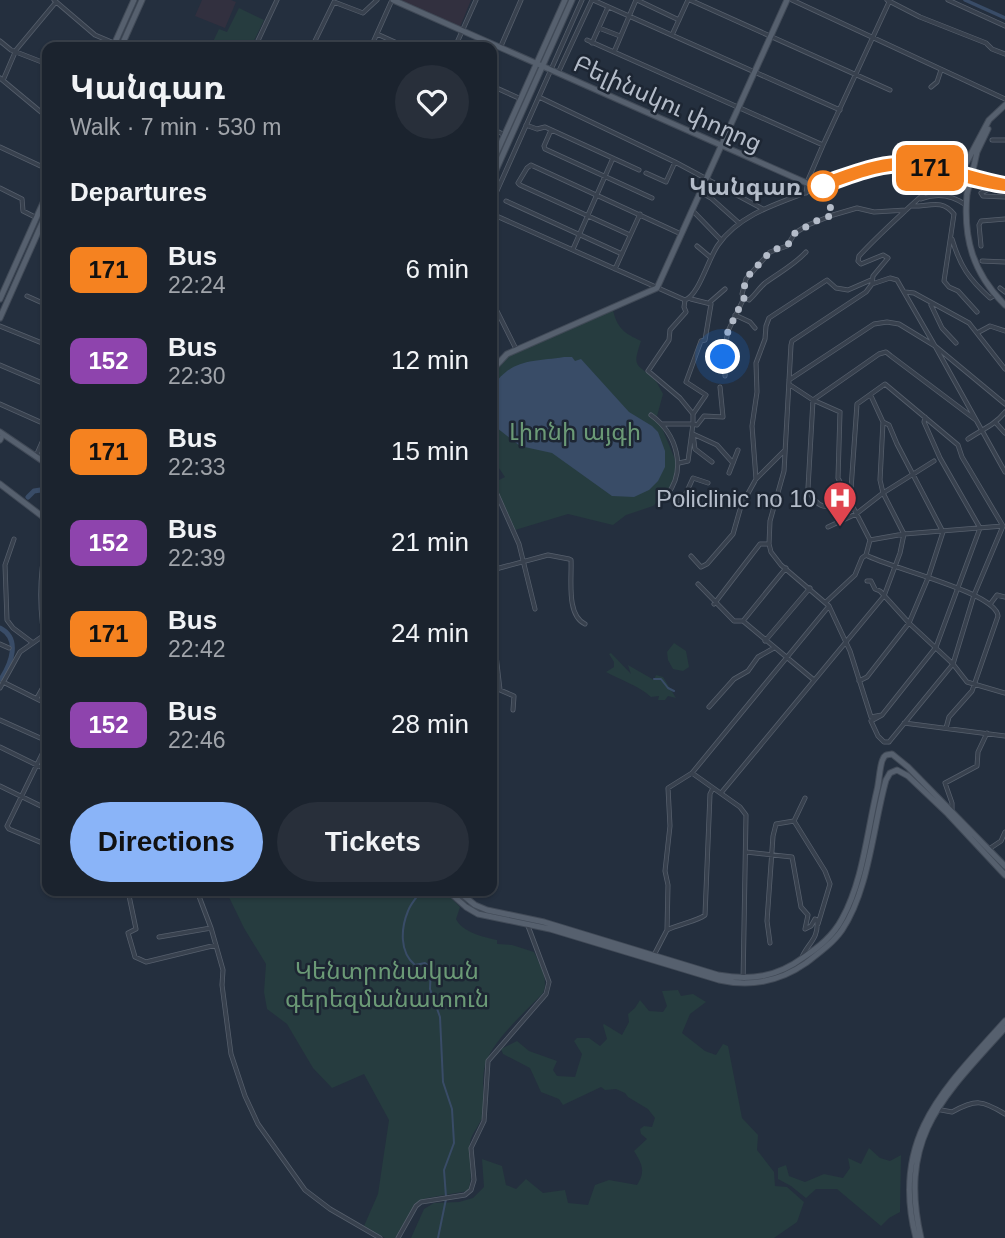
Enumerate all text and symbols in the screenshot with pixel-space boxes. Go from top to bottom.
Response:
street label: Բելինսկու փողոց [569,49,766,158]
button: heart [395,65,469,139]
text: Կանգառ [70,69,225,106]
text: Walk · 7 min · 530 m [70,114,281,140]
line badge: 171 [890,145,970,191]
text: 171 [910,154,950,181]
marker: Կանգառ [808,171,838,201]
place label: Կանգառ [689,173,802,201]
text: Departures [70,177,207,207]
text: Bus [168,241,217,271]
text: 6 min [405,254,469,284]
text: 171 [88,256,129,283]
text: 22:24 [168,272,226,298]
text: Bus [168,332,217,362]
your location [705,339,740,374]
text: 12 min [391,345,469,375]
text: 152 [88,347,129,374]
text: 22:30 [168,363,226,389]
park label: Լիոնի այգի [509,418,641,446]
text: Bus [168,423,217,453]
text: 15 min [391,436,469,466]
text: 171 [88,438,129,465]
text: 22:33 [168,454,226,480]
hospital icon: Policlinic no 10 [821,479,859,528]
place label: Policlinic no 10 [656,485,816,512]
text: Bus [168,514,217,544]
text: 21 min [391,527,469,557]
text: 152 [88,529,129,556]
text: 22:39 [168,545,226,571]
text: Bus [168,605,217,635]
text: 24 min [391,618,469,648]
text: 171 [88,620,129,647]
text: 22:42 [168,636,226,662]
text: Bus [168,696,217,726]
text: 28 min [391,709,469,739]
text: 152 [88,711,129,738]
text: 22:46 [168,727,226,753]
button: Directions [70,802,263,882]
button: Tickets [277,802,469,882]
park label: Կենտրոնական գերեզմանատուն [285,957,489,1013]

